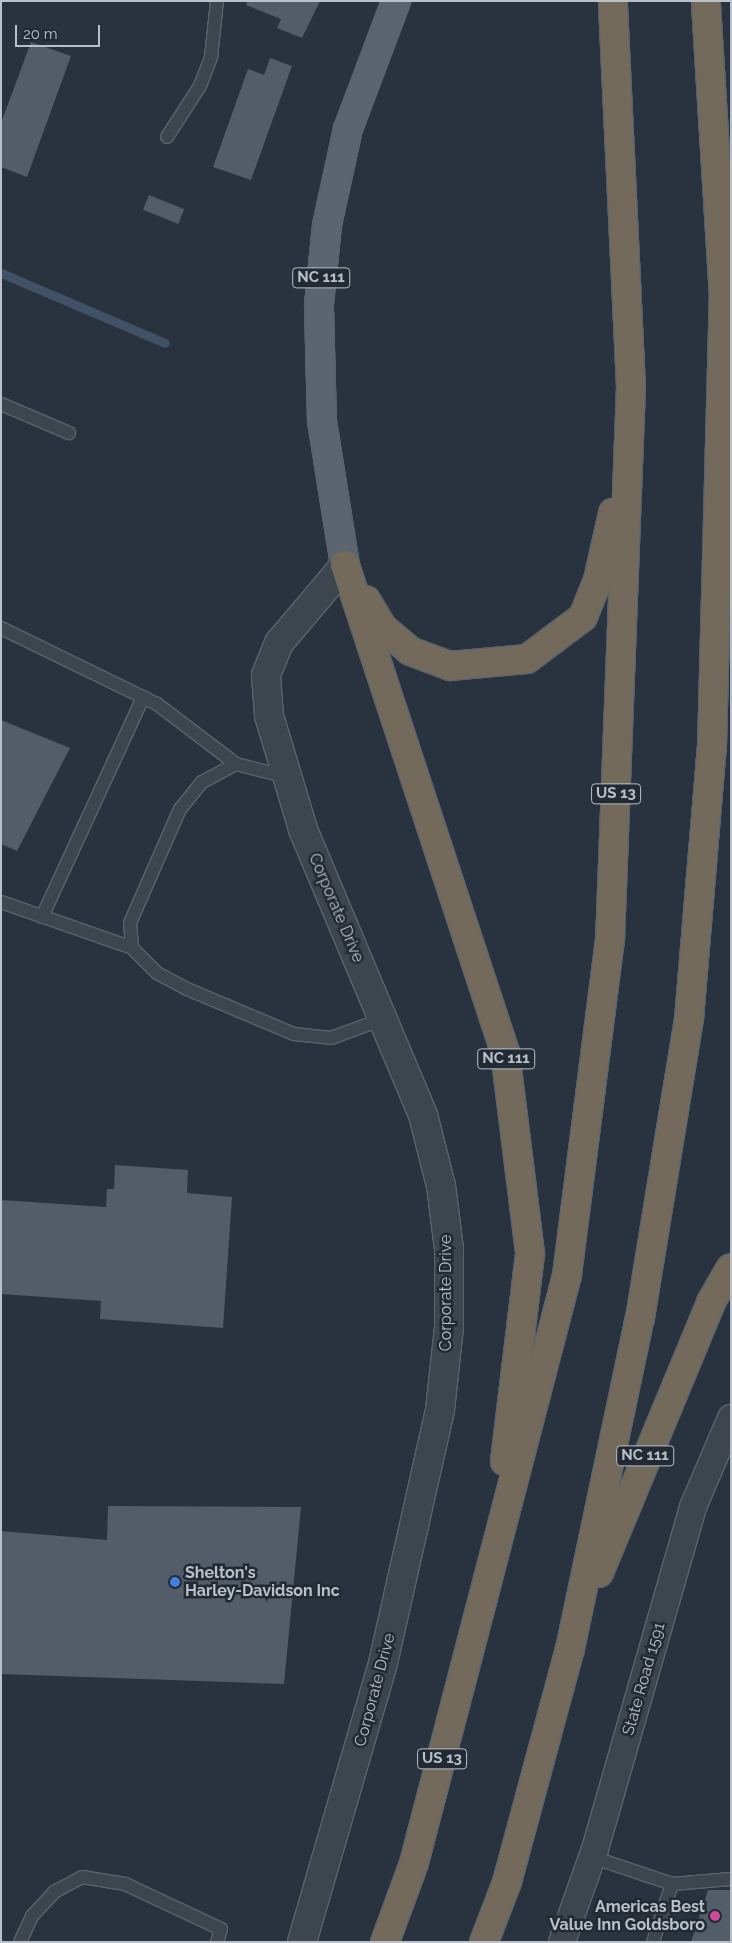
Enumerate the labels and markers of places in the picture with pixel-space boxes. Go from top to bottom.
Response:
place label: Shelton's Harley-Davidson Inc [185,1563,340,1601]
marker: Shelton's Harley-Davidson Inc [169,1576,181,1588]
place label: Americas Best Value Inn Goldsboro [550,1897,705,1935]
marker: Americas Best Value Inn Goldsboro [709,1910,721,1922]

